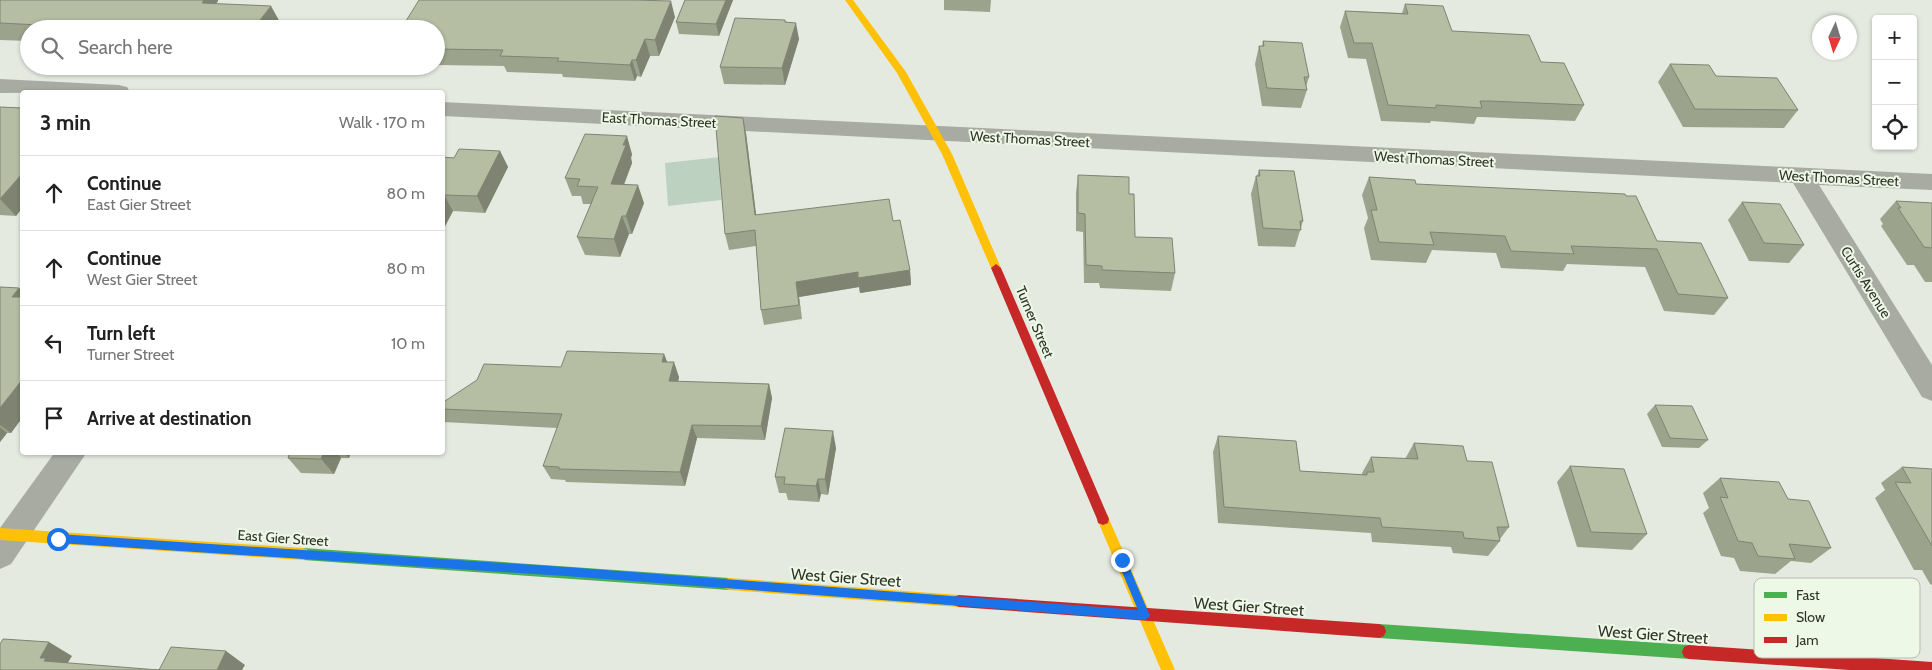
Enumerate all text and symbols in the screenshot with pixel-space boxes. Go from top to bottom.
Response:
north arrow [1812,15,1857,60]
map controls [1872,15,1917,150]
button: + [1872,15,1917,60]
search box [20,20,445,75]
icon: search [38,34,66,62]
text: Search here [78,36,172,59]
button: − [1872,60,1917,105]
button: locate [1872,105,1917,150]
street label: East Thomas Street [601,108,717,132]
text: 3 min [40,110,91,135]
text: Walk · 170 m [339,113,425,132]
street label: West Thomas Street [970,127,1091,151]
street label: West Thomas Street [1374,147,1495,171]
street label: West Thomas Street [1779,166,1900,190]
text: Continue [87,172,161,195]
icon: ahead [40,179,68,207]
text: 80 m [387,184,425,203]
text: East Gier Street [87,195,191,214]
street label: Curtis Avenue [1837,243,1895,321]
text: Continue [87,247,161,270]
icon: ahead [40,254,68,282]
text: 80 m [387,259,425,278]
text: West Gier Street [87,270,197,289]
street label: Turner Street [1012,283,1058,361]
text: Turn left [87,322,155,345]
icon: left [40,329,68,357]
text: 10 m [391,334,425,353]
text: Turner Street [87,345,175,364]
icon: arrive [40,404,68,432]
text: Arrive at destination [87,407,251,430]
street label: East Gier Street [237,526,329,550]
route start [47,528,70,551]
route end [1111,549,1134,572]
street label: West Gier Street [790,564,902,591]
legend [1754,578,1920,658]
text: Fast [1796,586,1820,604]
street label: West Gier Street [1193,593,1305,620]
text: Slow [1796,608,1825,626]
street label: West Gier Street [1597,621,1709,648]
text: Jam [1795,631,1818,649]

